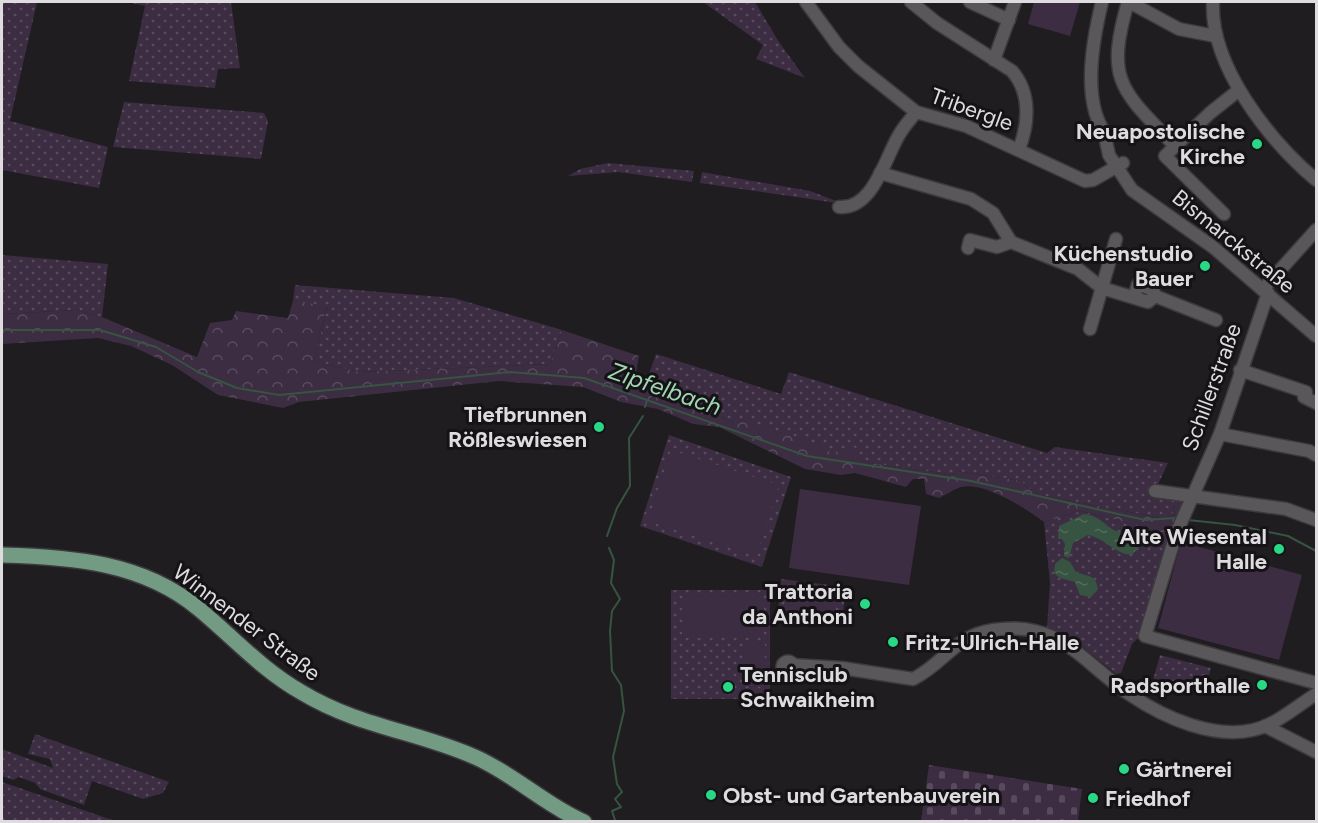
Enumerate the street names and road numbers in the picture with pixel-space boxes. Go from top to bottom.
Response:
street label: Tribergle [927,82,1017,137]
street label: Bismarckstraße [1167,184,1301,299]
street label: Schillerstraße [1176,320,1247,455]
street label: Winnender Straße [168,558,326,687]

